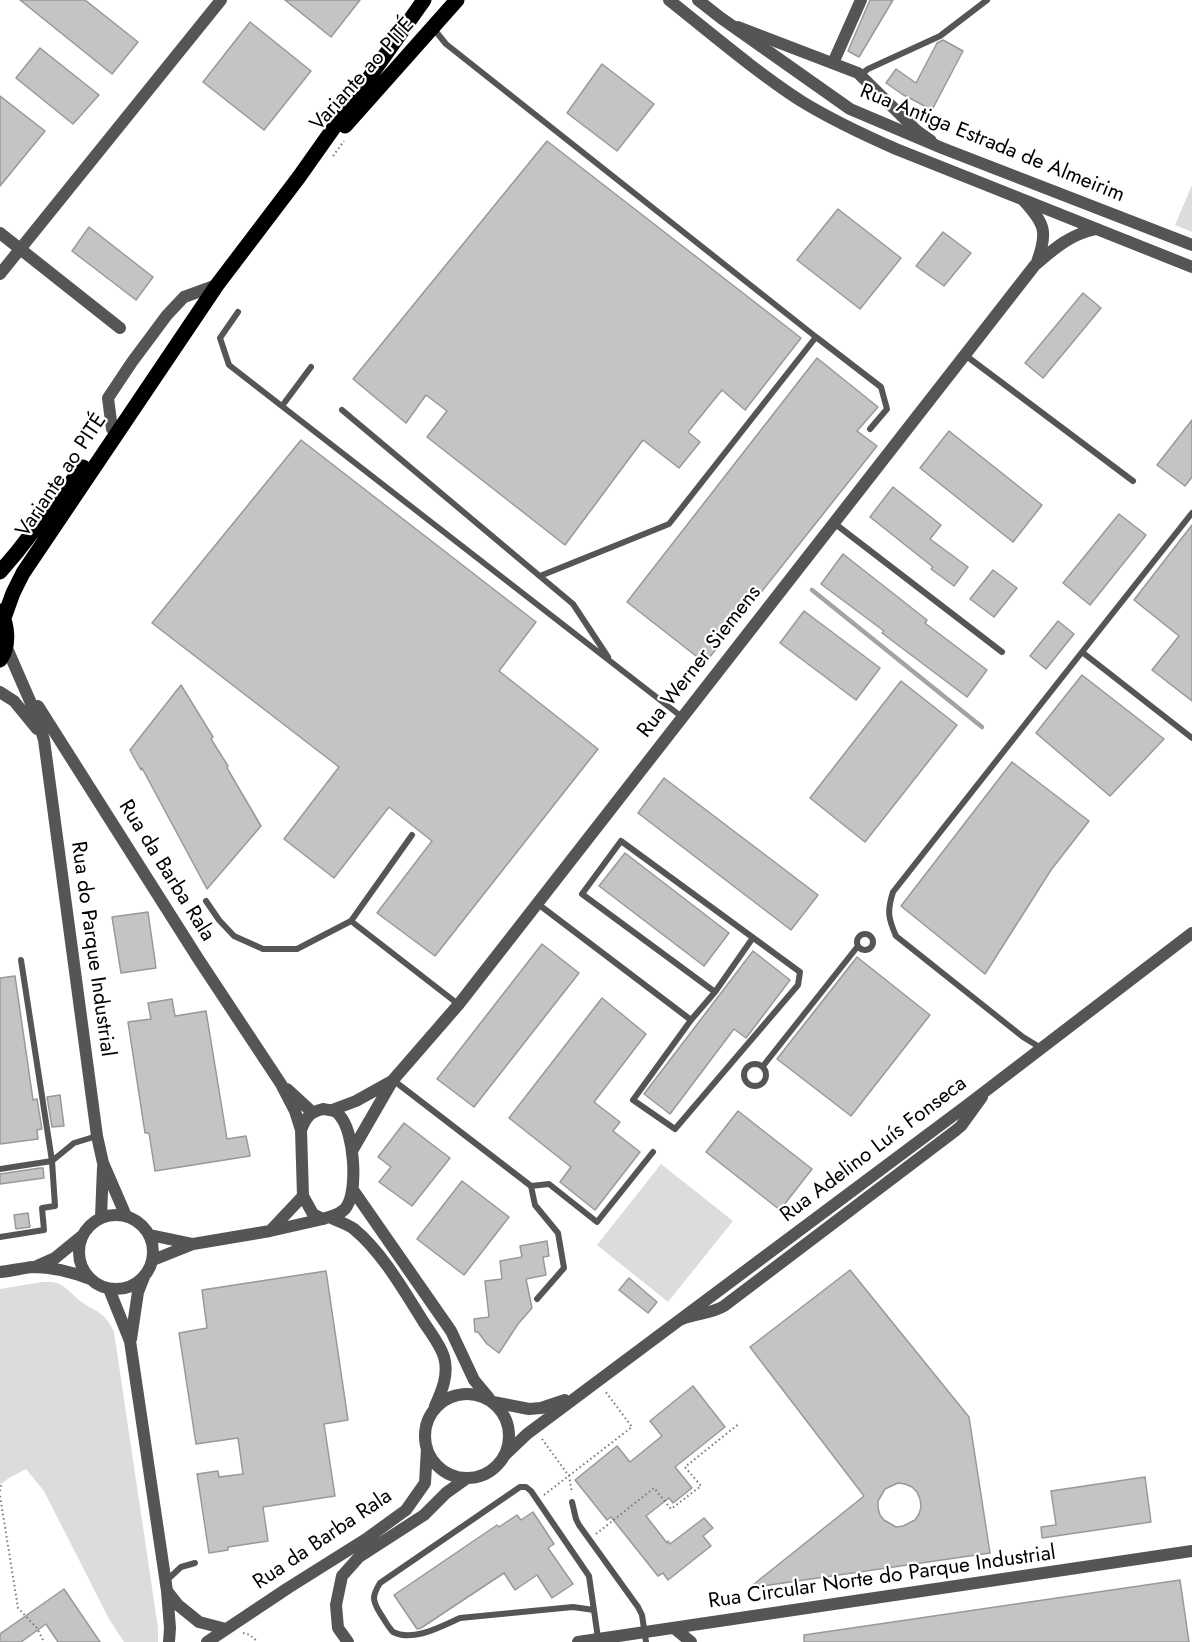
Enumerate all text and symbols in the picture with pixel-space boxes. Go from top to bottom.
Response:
street label: Variante ao PITÉ [306,13,420,137]
street label: Rua Antiga Estrada de Almeirim [856,79,1128,209]
street label: Variante ao PITÉ [11,409,113,543]
street label: Rua Werner Siemens [633,581,767,743]
street label: Rua da Barba Rala [112,796,220,946]
street label: Rua do Parque Industrial [64,840,120,1058]
street label: Rua Adelino Luís Fonseca [776,1072,972,1228]
street label: Rua da Barba Rala [249,1484,397,1596]
street label: Rua Circular Norte do Parque Industrial [707,1541,1057,1615]

